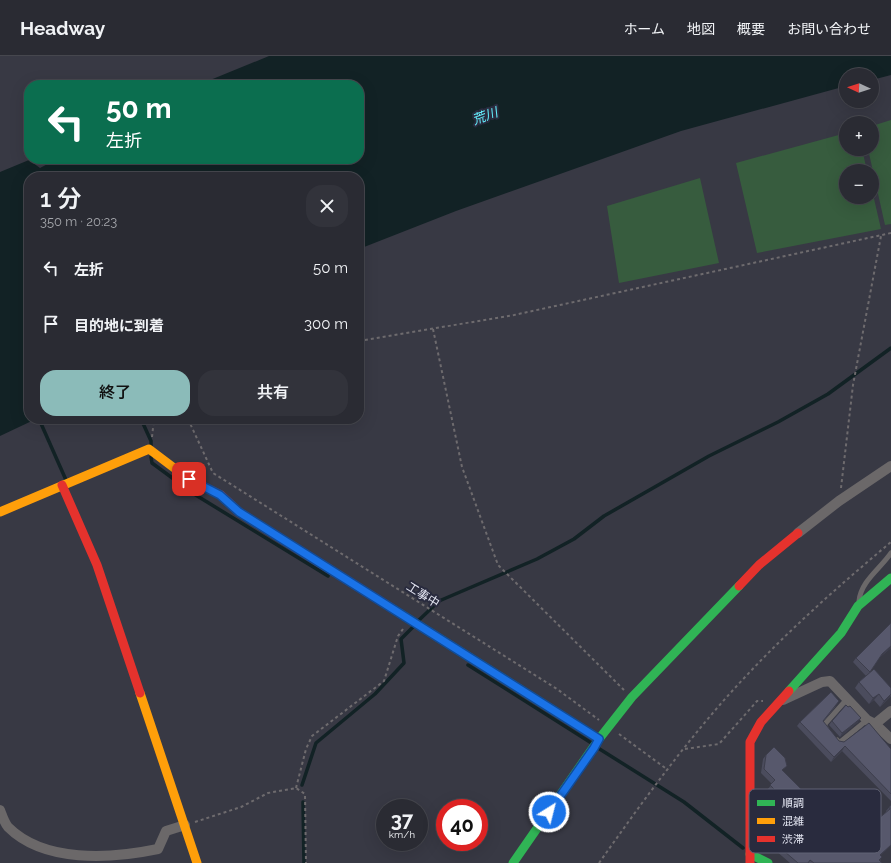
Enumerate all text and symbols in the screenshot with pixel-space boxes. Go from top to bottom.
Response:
text: Headway [20,17,105,39]
text: ホーム [623,21,665,37]
text: 地図 [687,21,715,37]
text: 概要 [737,21,765,37]
text: お問い合わせ [787,21,871,37]
north arrow [839,68,879,108]
map controls [839,68,879,204]
text: 50 m [106,92,172,125]
icon: left [40,96,92,148]
water label: 荒川 [470,104,502,127]
button: + [839,116,879,156]
text: 左折 [106,130,142,151]
button: − [839,164,879,204]
text: 1 分 [40,184,81,213]
button: close [306,185,348,227]
text: 350 m · 20:23 [40,214,117,229]
icon: left [40,257,62,279]
text: 50 m [313,259,348,277]
text: 左折 [74,261,104,279]
icon: arrive [40,313,62,335]
text: 300 m [304,315,348,333]
text: 目的地に到着 [74,317,164,335]
button: 終了 [40,370,190,416]
button: 共有 [198,370,348,416]
pin [172,462,206,496]
icon: arrive [178,468,200,490]
street label: 工事中 [404,580,442,610]
legend [749,789,881,853]
position arrow [528,791,570,833]
text: 順調 [782,797,804,810]
speed limit sign: 40 [436,799,488,851]
text: 37 [391,808,413,832]
text: 混雑 [782,815,804,828]
text: km/h [389,829,415,840]
text: 渋滞 [782,833,804,846]

